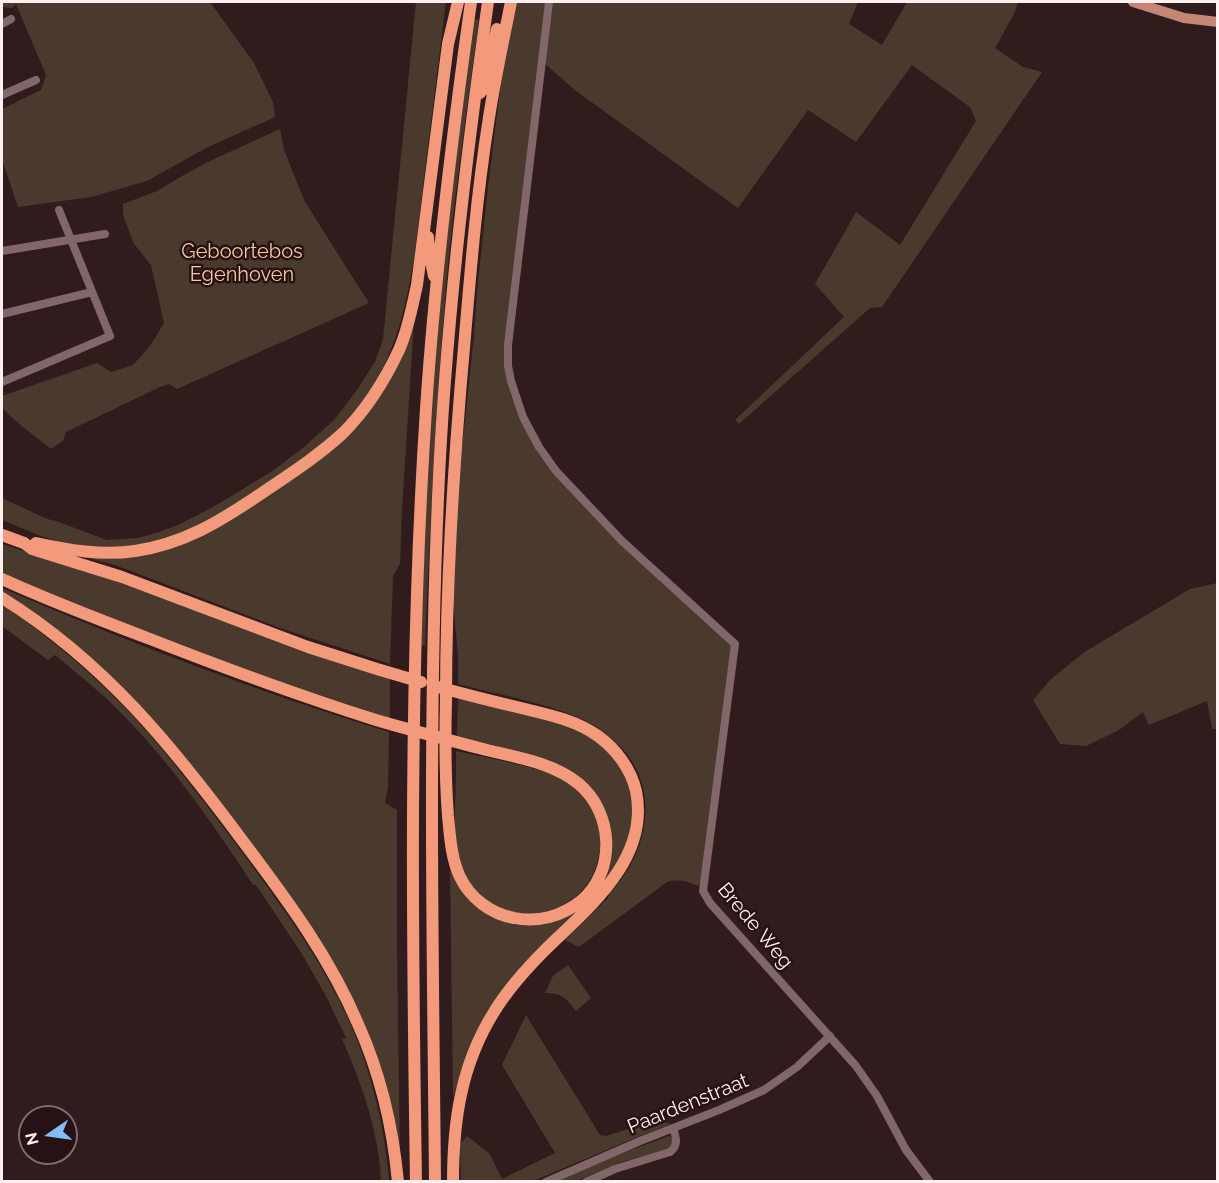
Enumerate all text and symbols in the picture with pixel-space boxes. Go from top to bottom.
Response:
park label: Geboortebos Egenhoven [181,240,303,287]
street label: Brede Weg [712,878,798,974]
street label: Paardenstraat [624,1069,752,1139]
north arrow [18,1105,78,1165]
text: N [21,1131,43,1147]

